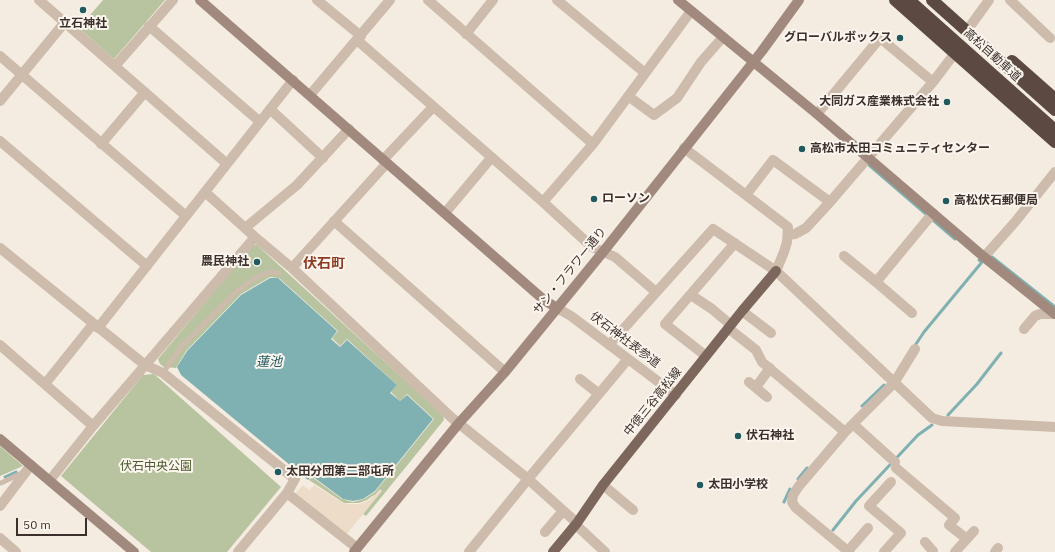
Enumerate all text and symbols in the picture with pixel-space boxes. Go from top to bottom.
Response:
marker: 立石神社 [78,5,88,15]
place label: 立石神社 [59,17,107,31]
street label: 高松自動車道 [960,26,1024,84]
place label: グローバルボックス [784,31,892,45]
marker: グローバルボックス [895,33,905,43]
place label: 大同ガス産業株式会社 [819,95,939,109]
marker: 大同ガス産業株式会社 [942,97,952,107]
place label: 高松市太田コミュニティセンター [810,142,990,156]
marker: 高松市太田コミュニティセンター [797,144,807,154]
place label: ローソン [602,192,650,206]
marker: ローソン [589,194,599,204]
place label: 高松伏石郵便局 [954,194,1038,208]
marker: 高松伏石郵便局 [941,196,951,206]
street label: サン・フラワー通り [530,225,610,317]
place label: 農民神社 [201,255,249,269]
district label: 伏石町 [303,256,345,272]
marker: 農民神社 [252,257,262,267]
street label: 伏石神社表参道 [587,309,663,371]
water label: 蓮池 [256,354,282,370]
street label: 中徳三谷高松線 [621,365,685,439]
place label: 伏石神社 [746,429,794,443]
marker: 伏石神社 [733,431,743,441]
park label: 伏石中央公園 [120,460,192,474]
place label: 太田分団第二部屯所 [286,465,394,479]
marker: 太田分団第二部屯所 [273,467,283,477]
place label: 太田小学校 [708,478,768,492]
marker: 太田小学校 [695,480,705,490]
scale bar [18,510,89,536]
text: 50 m [23,517,51,532]

